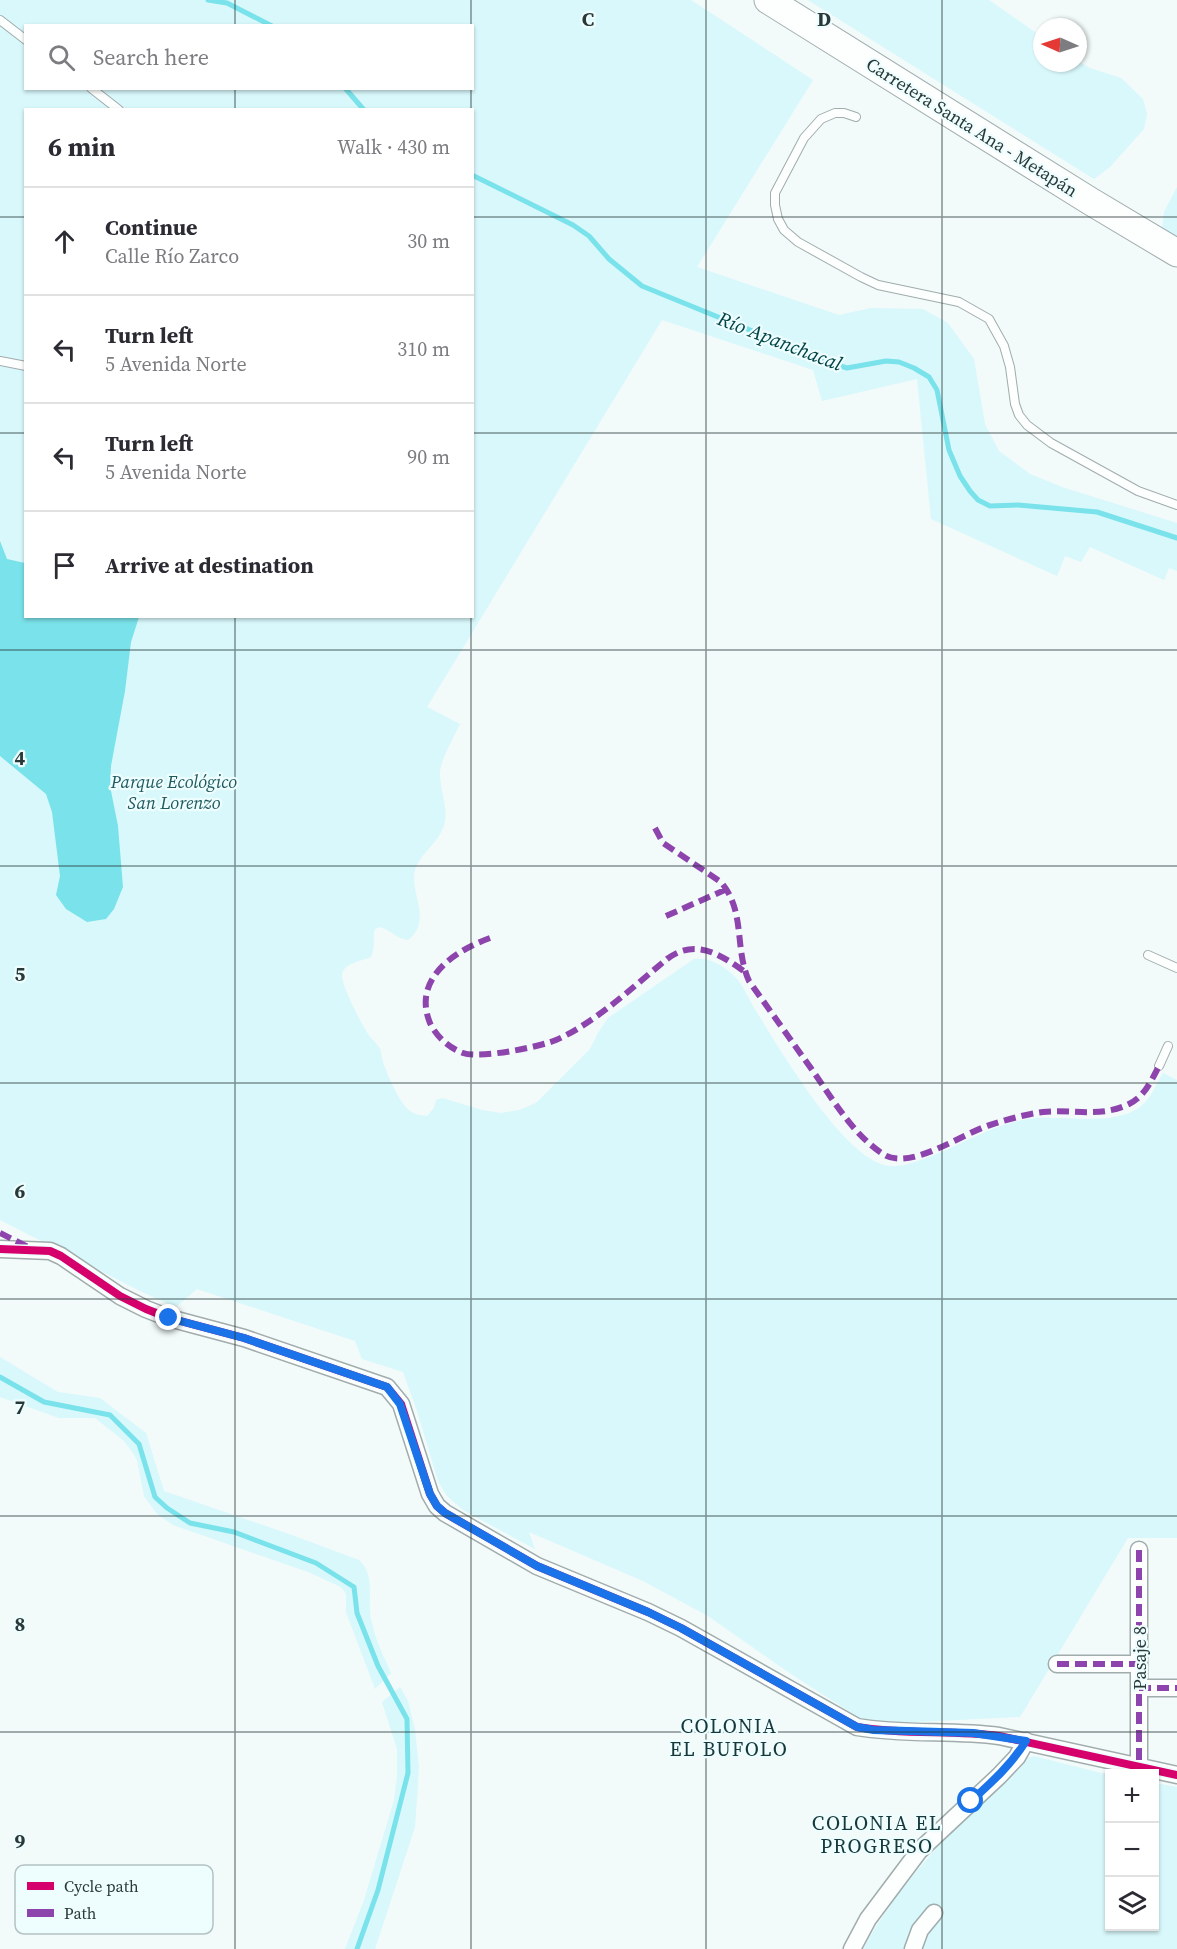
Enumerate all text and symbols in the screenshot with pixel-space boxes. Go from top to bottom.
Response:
text: C [582,5,594,33]
text: D [817,5,831,33]
north arrow [1033,18,1087,72]
search box [24,24,474,90]
icon: search [45,41,78,74]
text: Search here [93,42,209,72]
street label: Carretera Santa Ana - Metapán [861,51,1083,203]
text: 6 min [48,129,115,165]
text: Walk · 430 m [337,133,450,161]
text: Continue [105,212,198,242]
icon: ahead [48,225,81,258]
text: 30 m [407,227,450,255]
text: Calle Río Zarco [105,242,239,270]
water label: Río Apanchacal [713,304,847,378]
text: Turn left [105,320,193,350]
icon: left [48,333,81,366]
text: 310 m [397,335,450,363]
text: 5 Avenida Norte [105,350,247,378]
text: Turn left [105,428,193,458]
icon: left [48,441,81,474]
text: 90 m [407,443,450,471]
text: 5 Avenida Norte [105,458,247,486]
icon: arrive [48,549,81,582]
text: Arrive at destination [105,550,314,580]
text: 4 [15,744,26,772]
park label: Parque Ecológico San Lorenzo [110,769,237,815]
text: 5 [15,960,26,988]
text: 6 [15,1177,26,1205]
route end [155,1304,181,1330]
text: 7 [15,1393,26,1421]
text: 8 [15,1610,25,1638]
street label: Pasaje 8 [1127,1626,1152,1690]
district label: COLONIA EL BUFOLO [670,1712,788,1763]
map controls [1105,1769,1159,1931]
button: + [1105,1769,1159,1823]
route start [957,1787,983,1813]
district label: COLONIA EL PROGRESO [812,1809,942,1860]
button: − [1105,1823,1159,1877]
text: 9 [15,1827,26,1855]
legend [15,1865,213,1934]
text: Cycle path [64,1875,139,1897]
button: layers [1105,1877,1159,1931]
text: Path [64,1902,97,1924]

